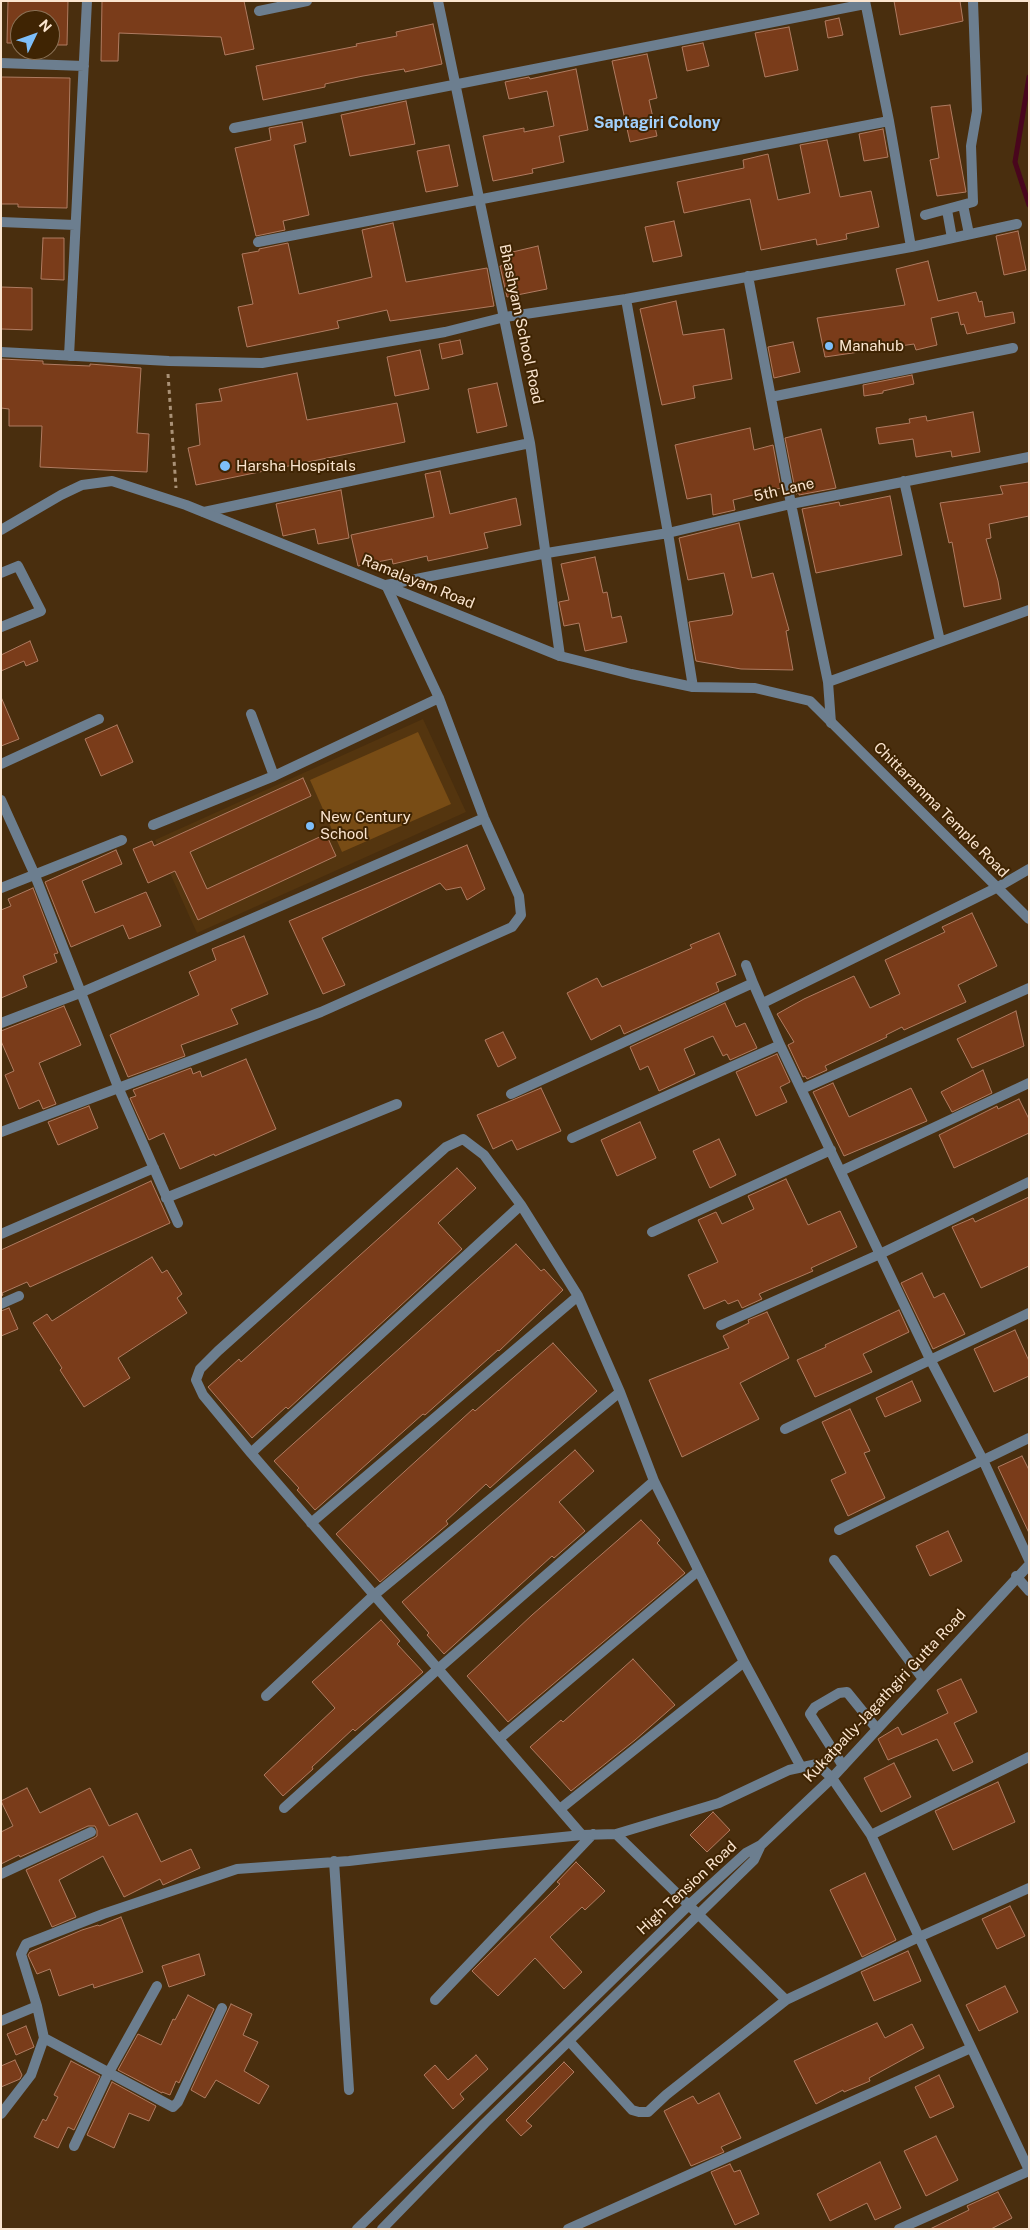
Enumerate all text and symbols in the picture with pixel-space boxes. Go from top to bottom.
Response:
north arrow [10,10,60,60]
text: N [36,16,55,35]
district label: Saptagiri Colony [594,113,720,133]
street label: Bhashyam School Road [495,242,547,406]
place label: Manahub [839,337,904,355]
marker: Manahub [823,340,835,352]
place label: Harsha Hospitals [236,457,356,475]
marker: Harsha Hospitals [218,459,232,473]
street label: 5th Lane [752,474,816,506]
street label: Ramalayam Road [359,551,477,613]
street label: Chittaramma Temple Road [870,739,1012,881]
place label: New Century School [320,808,411,843]
marker: New Century School [304,820,316,832]
street label: Kukatpally-Jagathgiri Gutta Road [800,1606,970,1786]
street label: High Tension Road [634,1837,740,1939]

